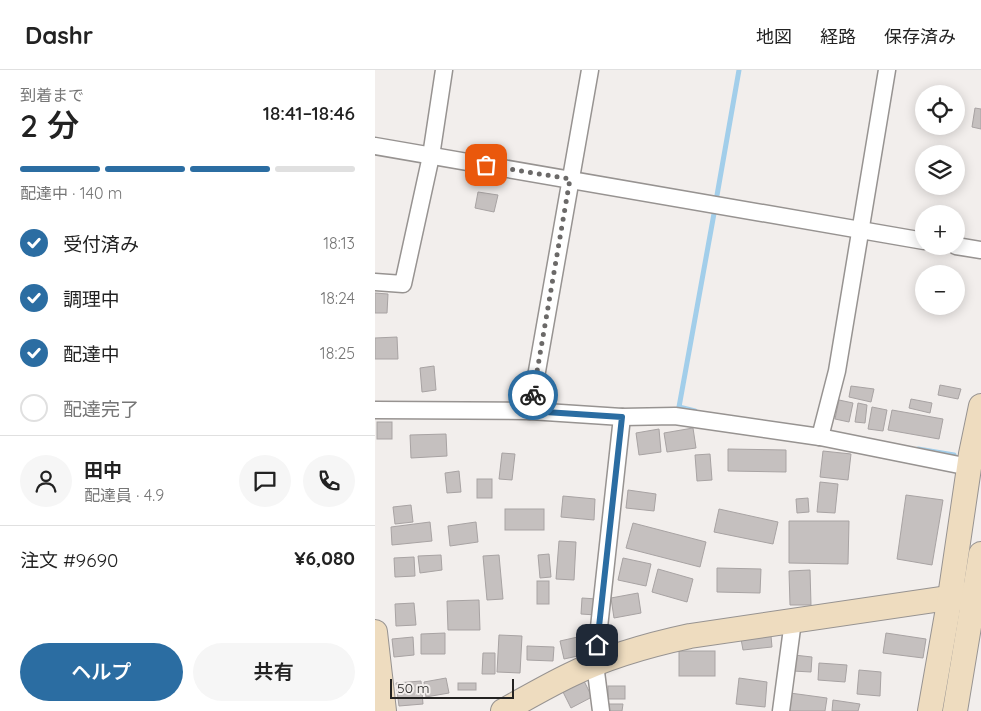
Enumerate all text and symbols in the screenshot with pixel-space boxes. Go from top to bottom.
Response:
text: Dashr [25,20,93,50]
text: 地図 [756,25,792,48]
text: 経路 [820,25,856,48]
text: 保存済み [884,25,956,48]
text: 到着まで [20,85,84,105]
map controls [915,85,965,315]
button: locate [915,85,965,135]
text: 18:41–18:46 [263,101,355,125]
text: 2 分 [20,105,79,145]
pin [465,144,507,186]
button: layers [915,145,965,195]
icon: bag [472,151,500,179]
text: 配達中 · 140 m [20,183,122,203]
button: + [915,205,965,255]
icon: check [20,229,48,257]
text: 受付済み [63,232,139,256]
text: 18:13 [323,233,355,253]
button: − [915,265,965,315]
icon: check [20,284,48,312]
text: 調理中 [63,287,120,311]
text: 18:24 [320,288,355,308]
icon: check [20,339,48,367]
text: 配達中 [63,342,120,366]
text: 18:25 [320,343,355,363]
courier [508,370,558,420]
icon: bike [519,381,547,409]
text: 配達完了 [63,397,139,421]
button: person [20,455,72,507]
button: chat [239,455,291,507]
button: phone [303,455,355,507]
text: 田中 [84,458,122,482]
text: 配達員 · 4.9 [84,485,164,505]
text: ¥6,080 [294,546,355,570]
text: 注文 #9690 [20,548,118,572]
pin [576,624,618,666]
icon: home [583,631,611,659]
button: ヘルプ [20,643,183,701]
button: 共有 [193,643,355,701]
scale bar [390,676,514,699]
text: 50 m [397,679,430,697]

